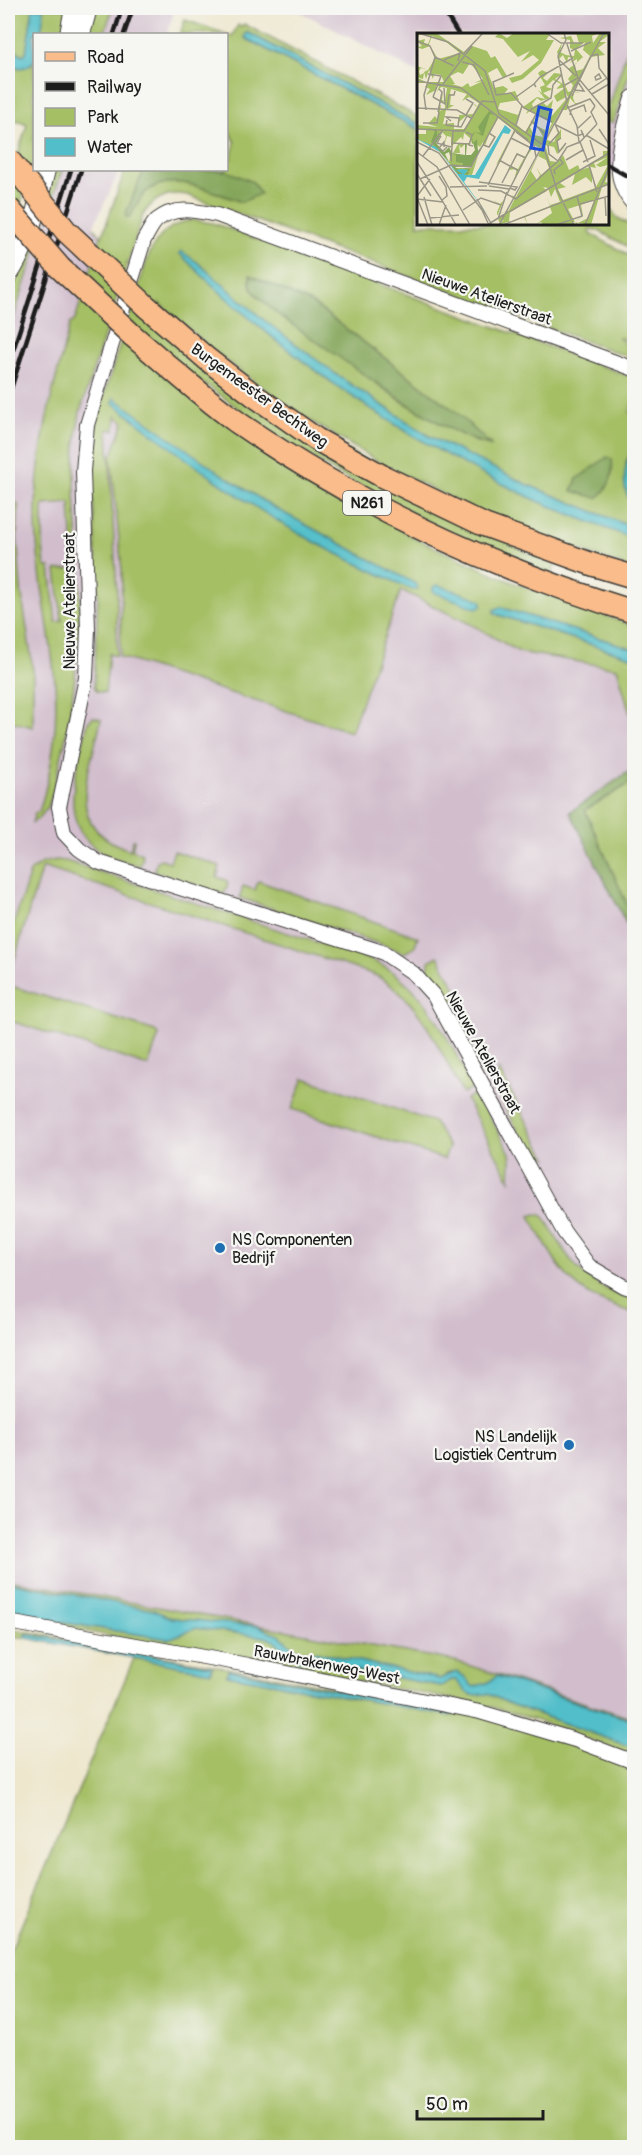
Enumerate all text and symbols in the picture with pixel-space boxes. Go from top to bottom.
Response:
legend [33,33,228,171]
inset map [417,33,609,225]
text: Road [87,46,124,69]
text: Railway [87,76,142,99]
text: Park [87,106,119,129]
text: Water [87,136,133,159]
street label: Nieuwe Atelierstraat [419,264,555,330]
street label: Burgemeester Bechtweg [187,339,332,452]
road number: N261 [343,491,391,515]
street label: Nieuwe Atelierstraat [60,532,80,669]
street label: Nieuwe Atelierstraat [441,988,525,1118]
place label: NS Componenten Bedrijf [232,1230,352,1268]
marker: NS Componenten Bedrijf [213,1241,227,1255]
place label: NS Landelijk Logistiek Centrum [434,1427,557,1465]
marker: NS Landelijk Logistiek Centrum [562,1438,576,1452]
street label: Rauwbrakenweg-West [252,1641,402,1689]
scale bar [417,2083,543,2121]
text: 50 m [426,2093,468,2116]

